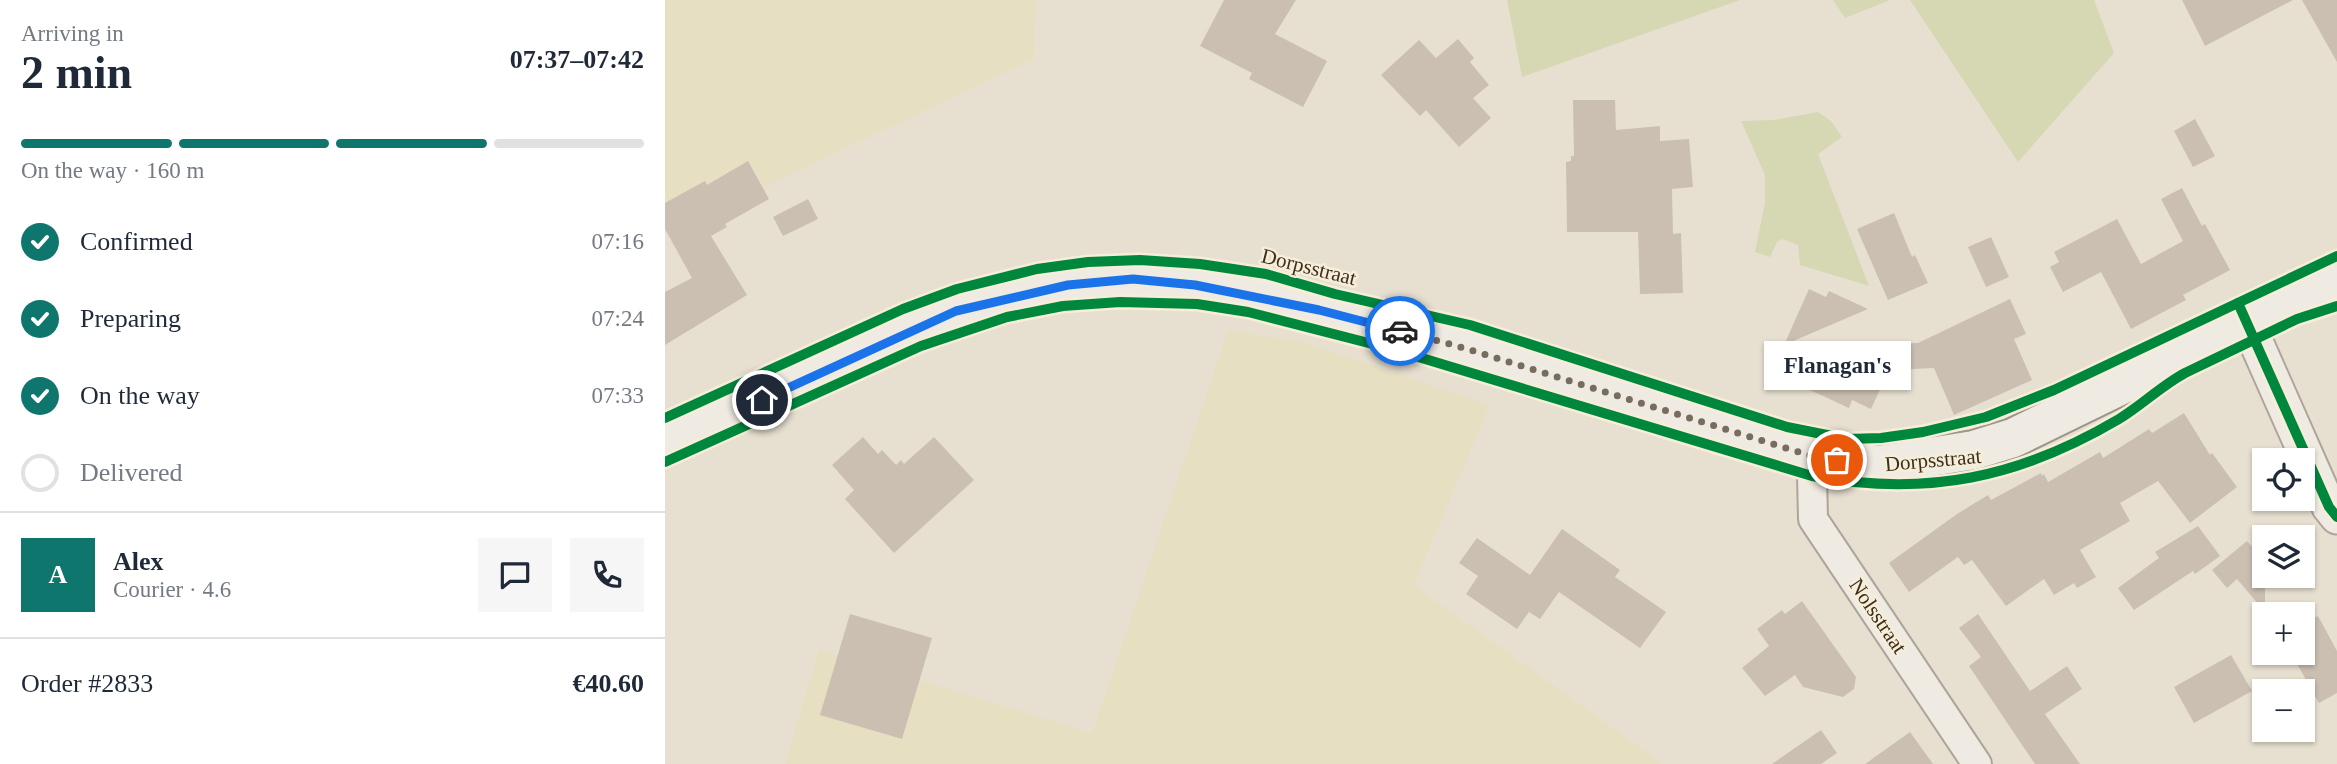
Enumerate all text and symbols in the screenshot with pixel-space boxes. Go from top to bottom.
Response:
text: Arriving in [21,21,124,46]
text: 07:37–07:42 [510,45,644,74]
text: 2 min [21,47,132,98]
text: On the way · 160 m [21,158,204,183]
icon: check [21,223,59,261]
text: Confirmed [80,227,193,256]
text: 07:16 [592,229,644,254]
street label: Dorpsstraat [1259,244,1359,290]
courier [1365,296,1435,366]
icon: check [21,300,59,338]
text: Preparing [80,304,181,333]
text: 07:24 [592,306,644,331]
icon: car [1381,312,1419,350]
callout: Flanagan's [1763,341,1911,390]
text: Flanagan's [1784,353,1891,378]
pin [732,370,792,430]
icon: check [21,377,59,415]
text: On the way [80,381,200,410]
icon: home [743,381,781,419]
text: 07:33 [592,383,644,408]
pin [1807,430,1867,490]
icon: bag [1818,441,1856,479]
street label: Dorpsstraat [1884,444,1982,476]
map controls [2252,448,2315,742]
button: locate [2252,448,2315,511]
text: Delivered [80,458,183,487]
button: layers [2252,525,2315,588]
button: chat [478,538,552,612]
button: phone [570,538,644,612]
text: Alex [113,547,164,576]
text: A [49,560,67,589]
street label: Nolsstraat [1844,574,1912,658]
text: Courier · 4.6 [113,577,231,602]
button: + [2252,602,2315,665]
text: Order #2833 [21,669,153,698]
text: €40.60 [573,669,644,698]
button: − [2252,679,2315,742]

